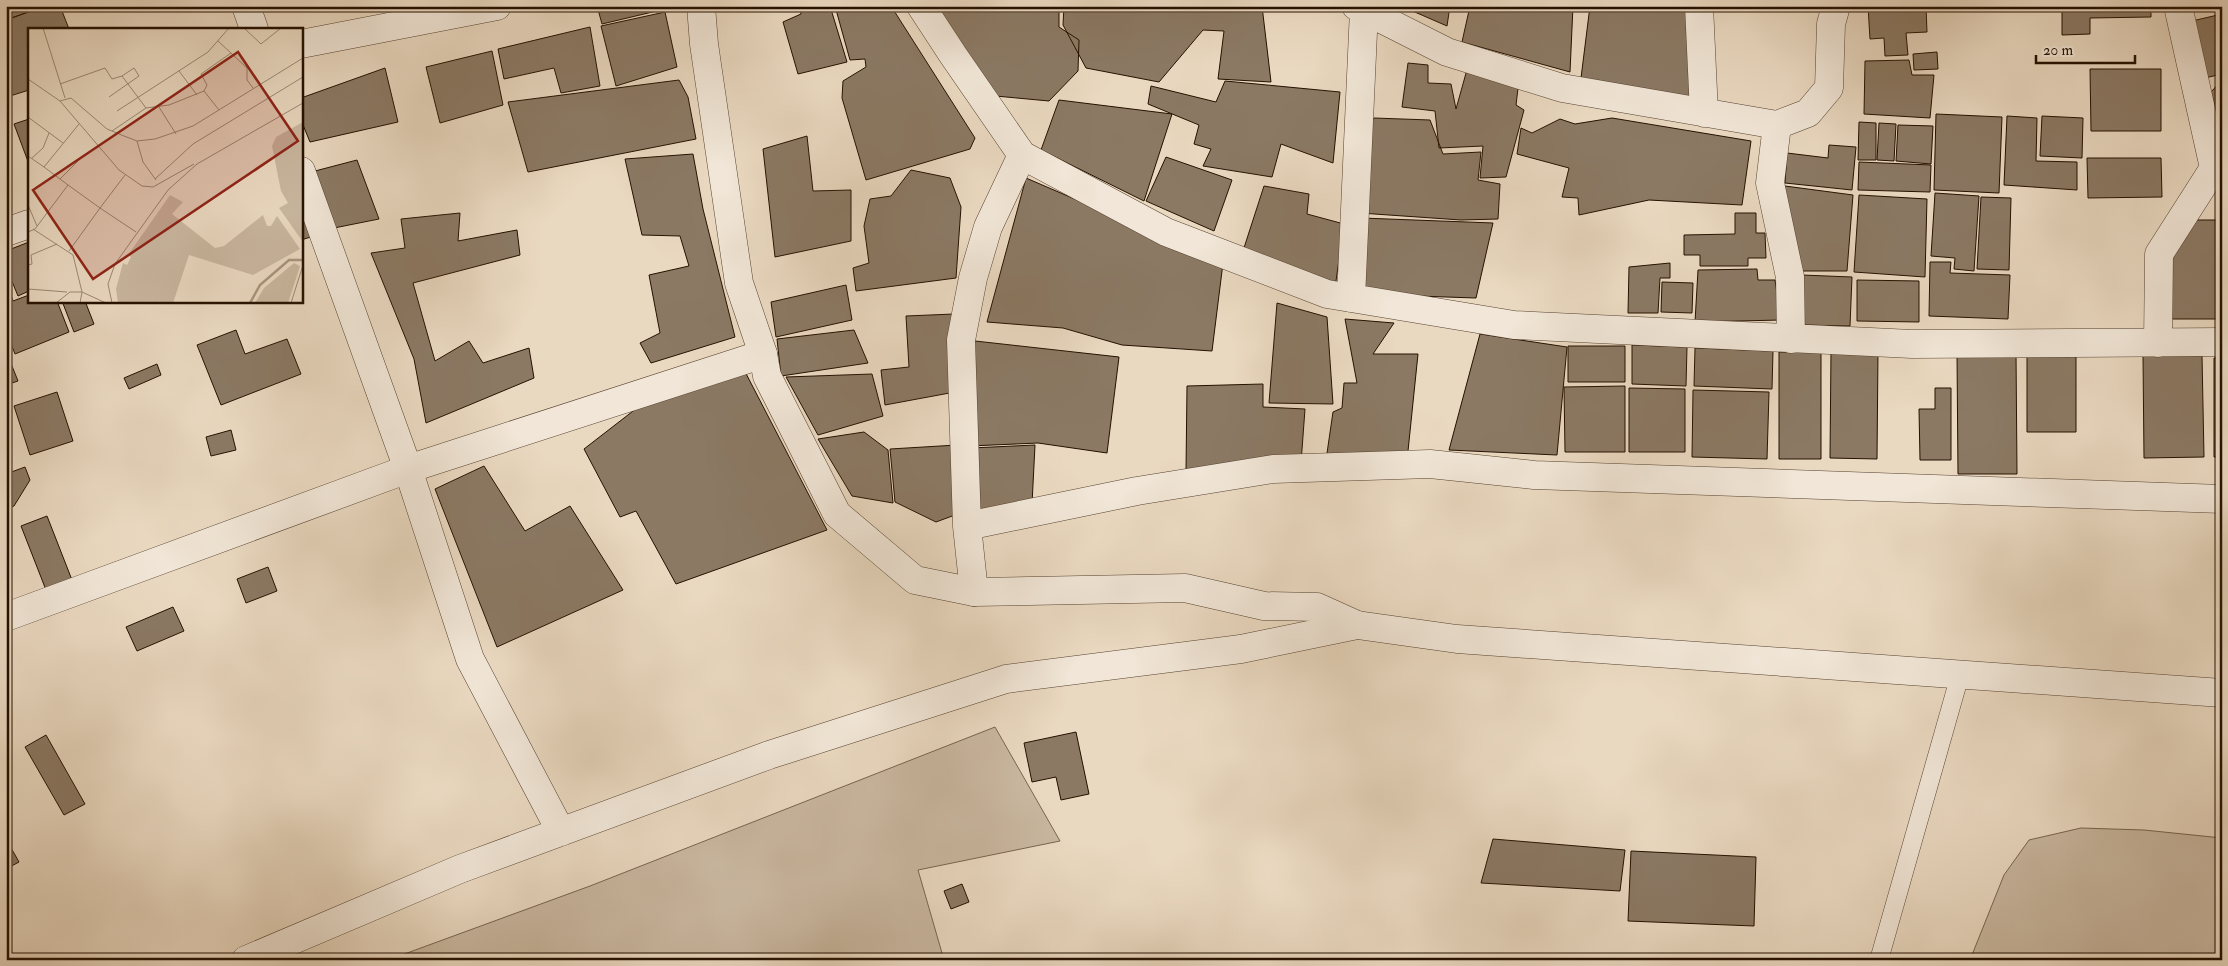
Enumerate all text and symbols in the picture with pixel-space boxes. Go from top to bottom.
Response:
inset map [28,28,302,302]
scale bar [2036,32,2134,64]
text: 20 m [2043,41,2073,60]

